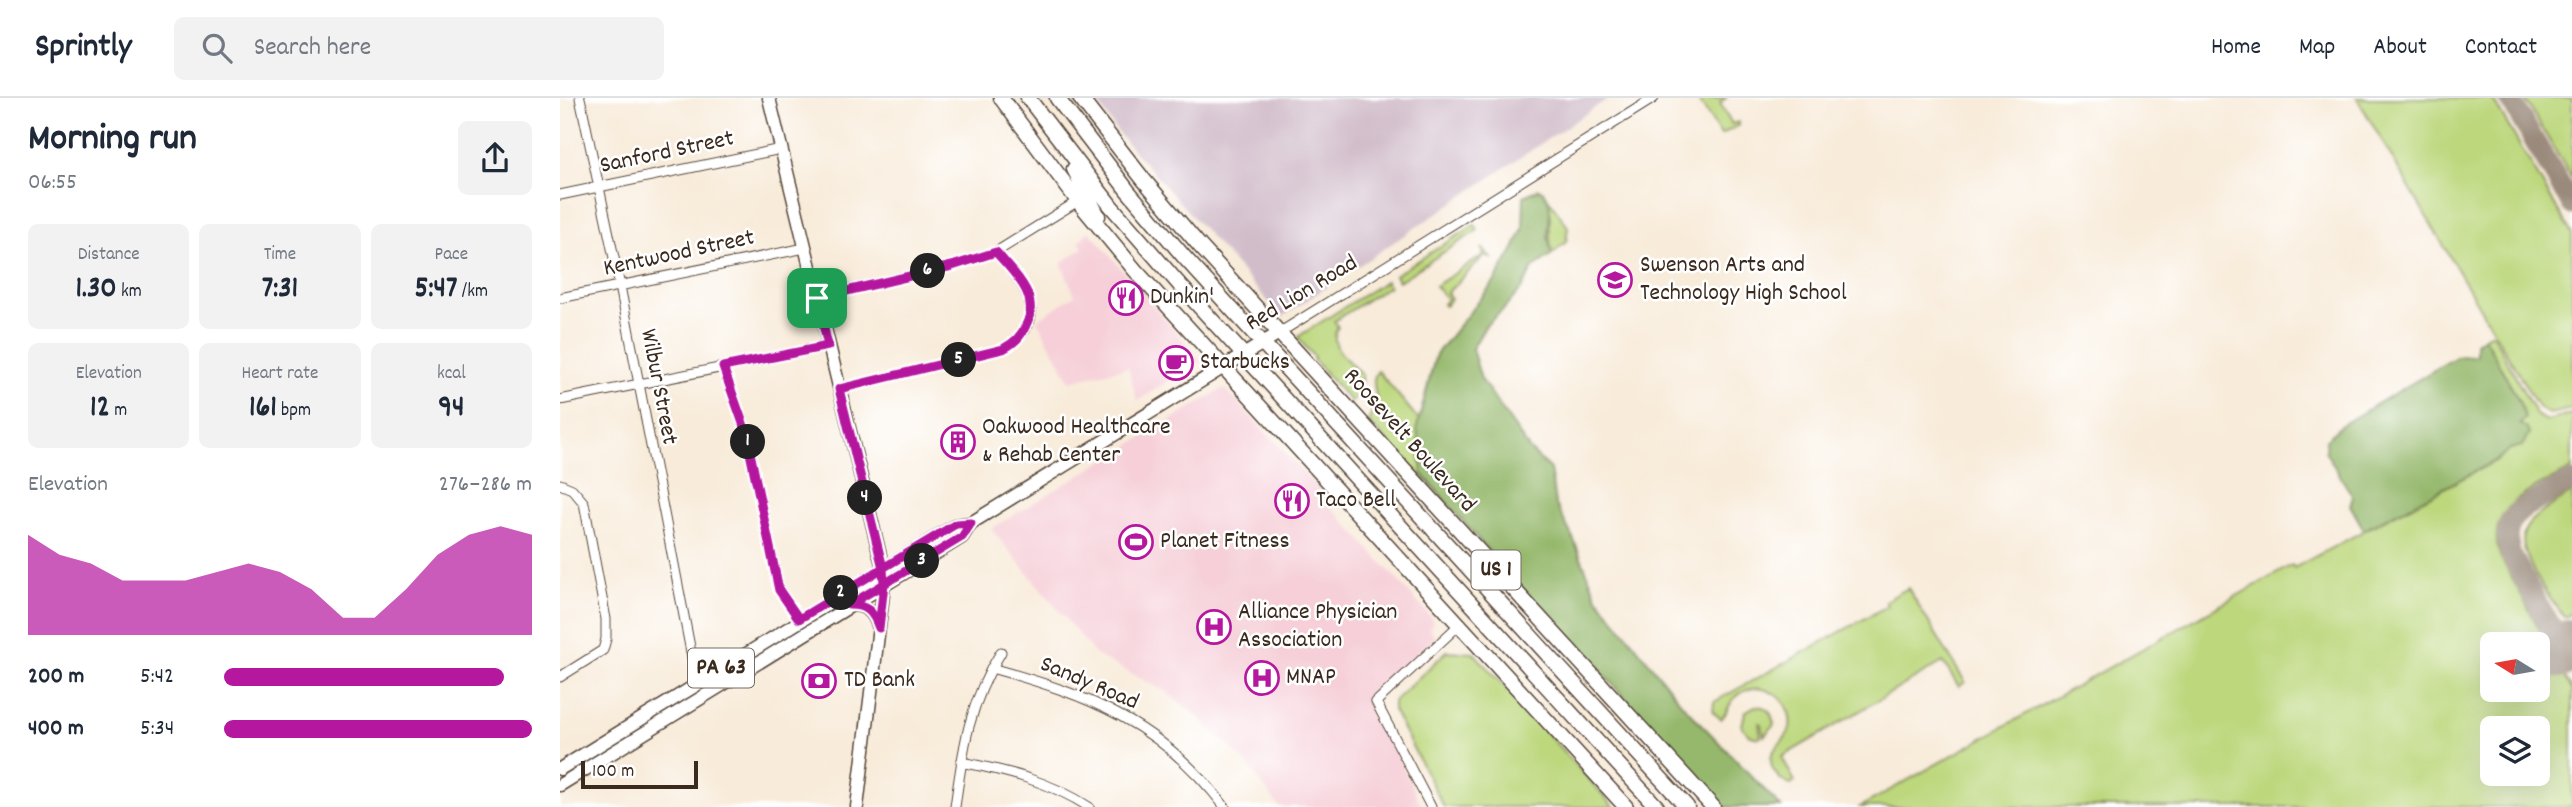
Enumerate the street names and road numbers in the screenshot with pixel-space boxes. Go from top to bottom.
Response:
street label: Sanford Street [597,122,737,184]
street label: Kentwood Street [600,221,758,287]
street label: Red Lion Road [1240,247,1364,341]
street label: Wilbur Street [630,326,686,448]
street label: Roosevelt Boulevard [1335,361,1483,521]
road number: US 1 [1472,550,1520,590]
road number: PA 63 [688,648,754,688]
street label: Sandy Road [1034,648,1144,720]

